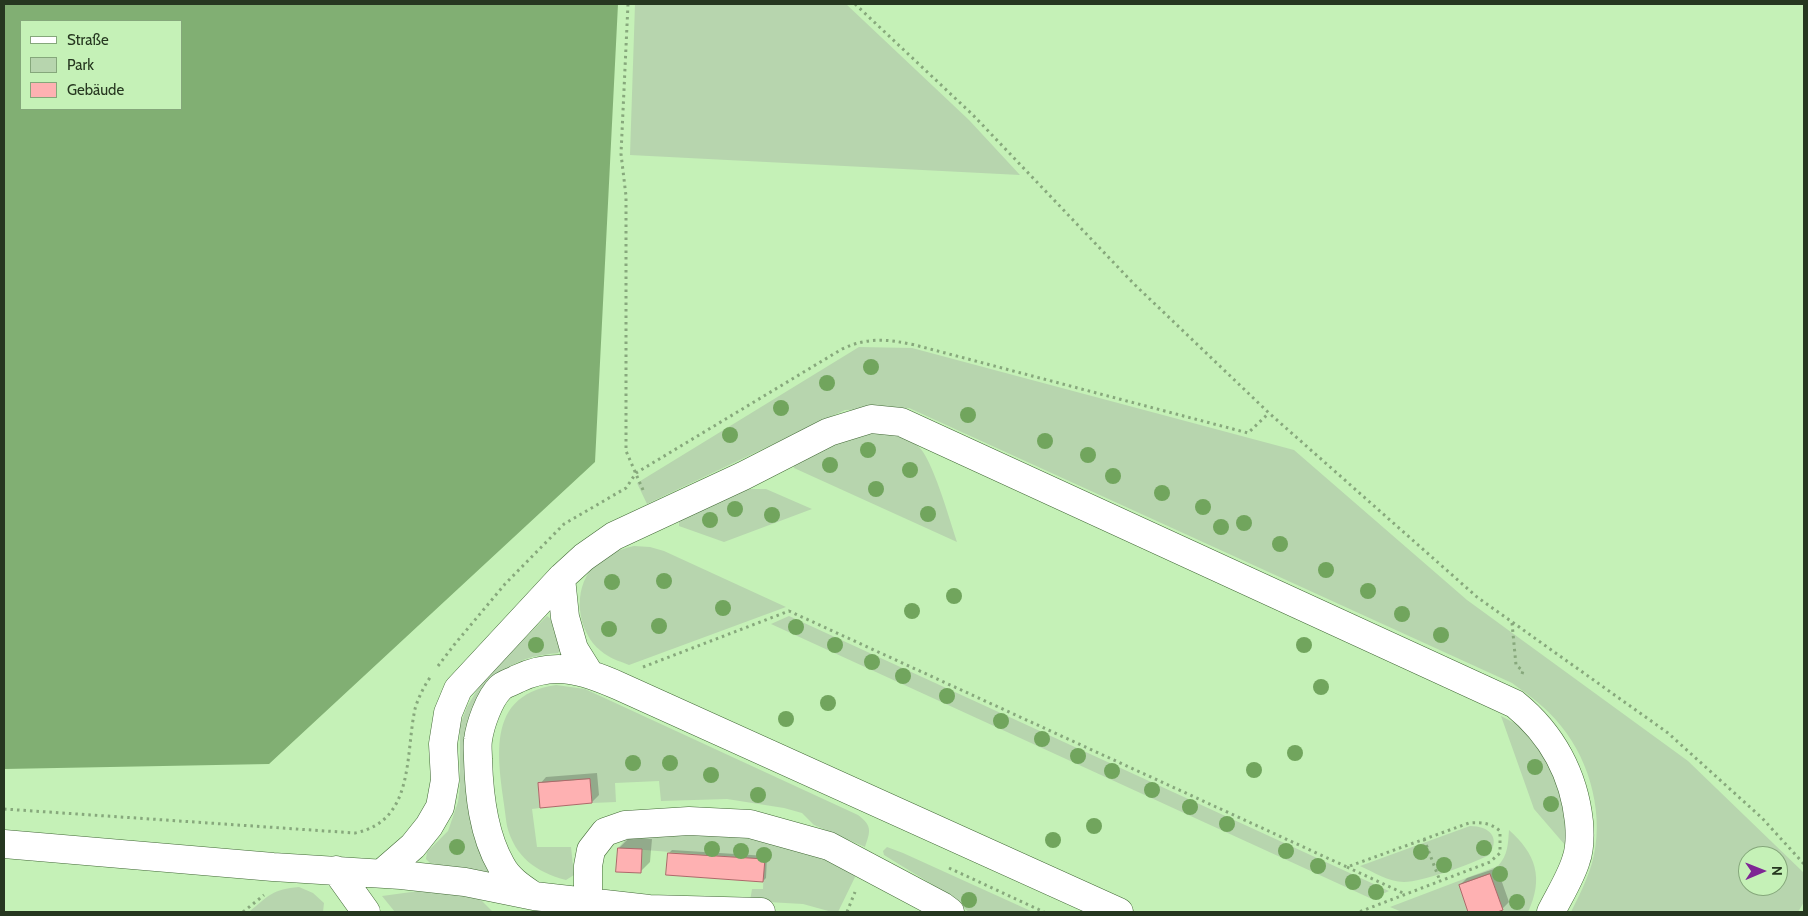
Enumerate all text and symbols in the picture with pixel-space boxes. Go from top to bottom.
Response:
legend [20,20,182,110]
text: Straße [67,31,109,49]
text: Park [67,56,94,74]
text: Gebäude [67,81,124,99]
north arrow [1738,846,1788,896]
text: N [1768,866,1786,876]

